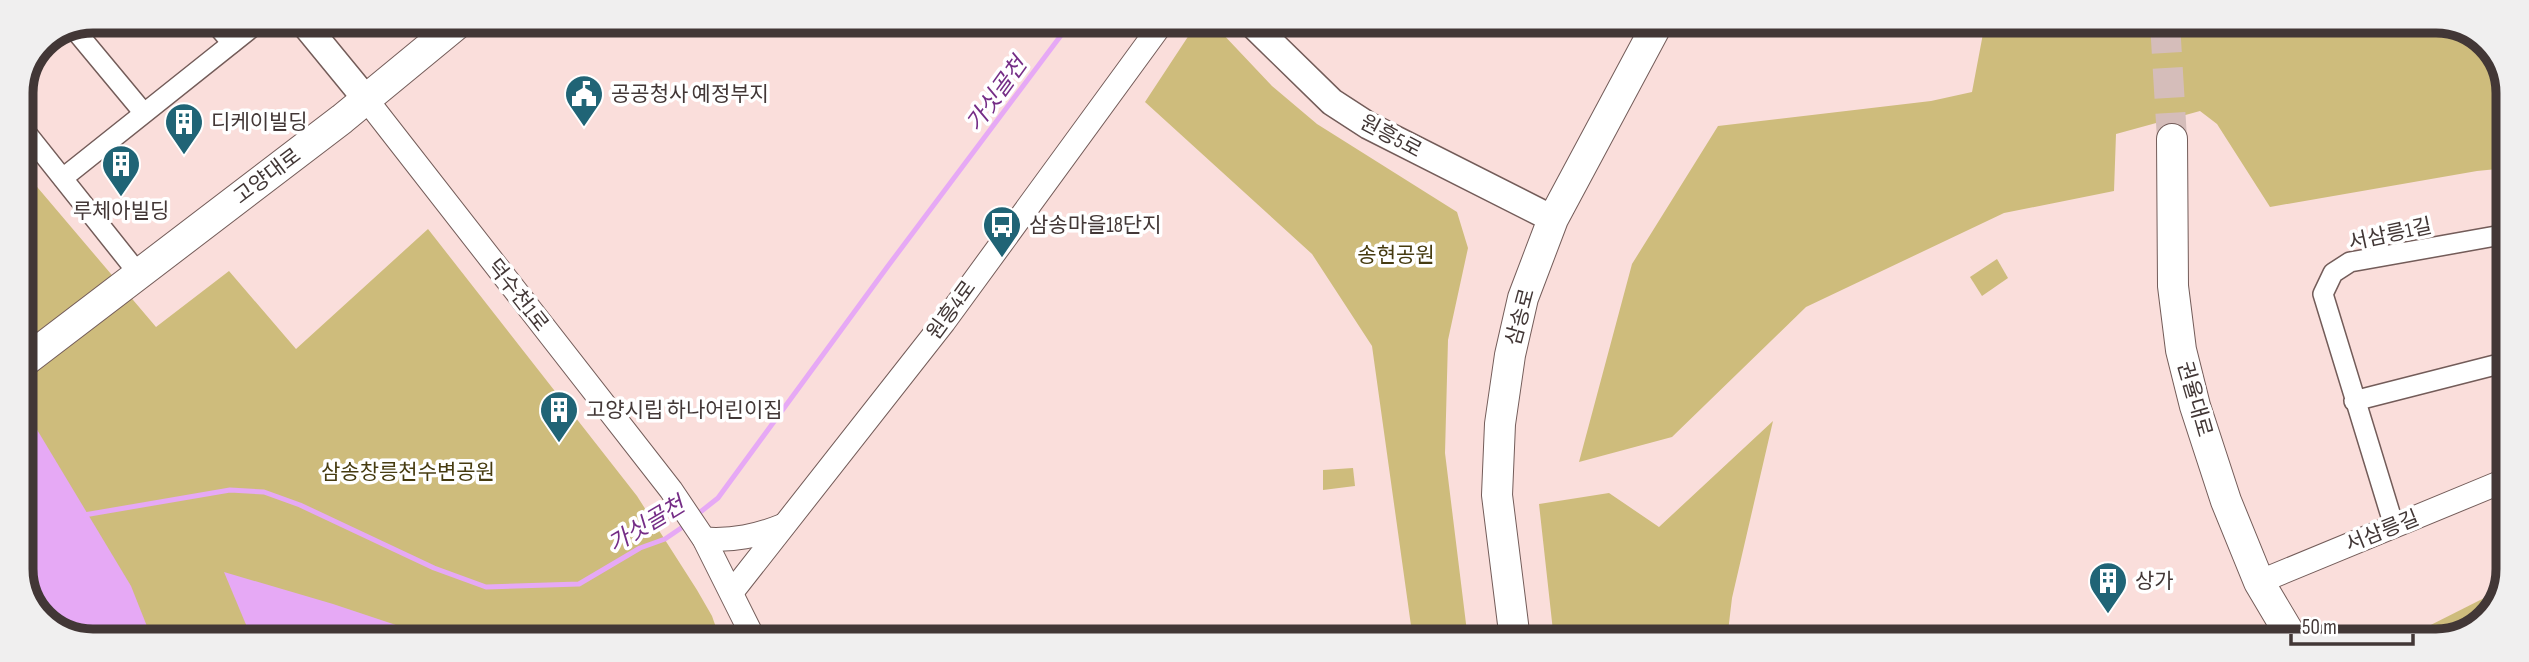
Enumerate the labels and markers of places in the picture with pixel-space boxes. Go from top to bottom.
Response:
public building icon: 공공청사 예정부지 [563,73,605,128]
place label: 공공청사 예정부지 [611,82,769,107]
building icon: 디케이빌딩 [163,101,205,156]
place label: 디케이빌딩 [211,110,308,135]
building icon: 루체아빌딩 [100,143,142,198]
place label: 루체아빌딩 [73,199,169,224]
bus stop icon: 삼송마을18단지 [981,204,1023,259]
place label: 삼송마을18단지 [1029,213,1161,238]
building icon: 고양시립 하나어린이집 [538,389,580,444]
place label: 고양시립 하나어린이집 [586,398,783,423]
building icon: 상가 [2087,560,2129,615]
place label: 상가 [2135,569,2174,594]

